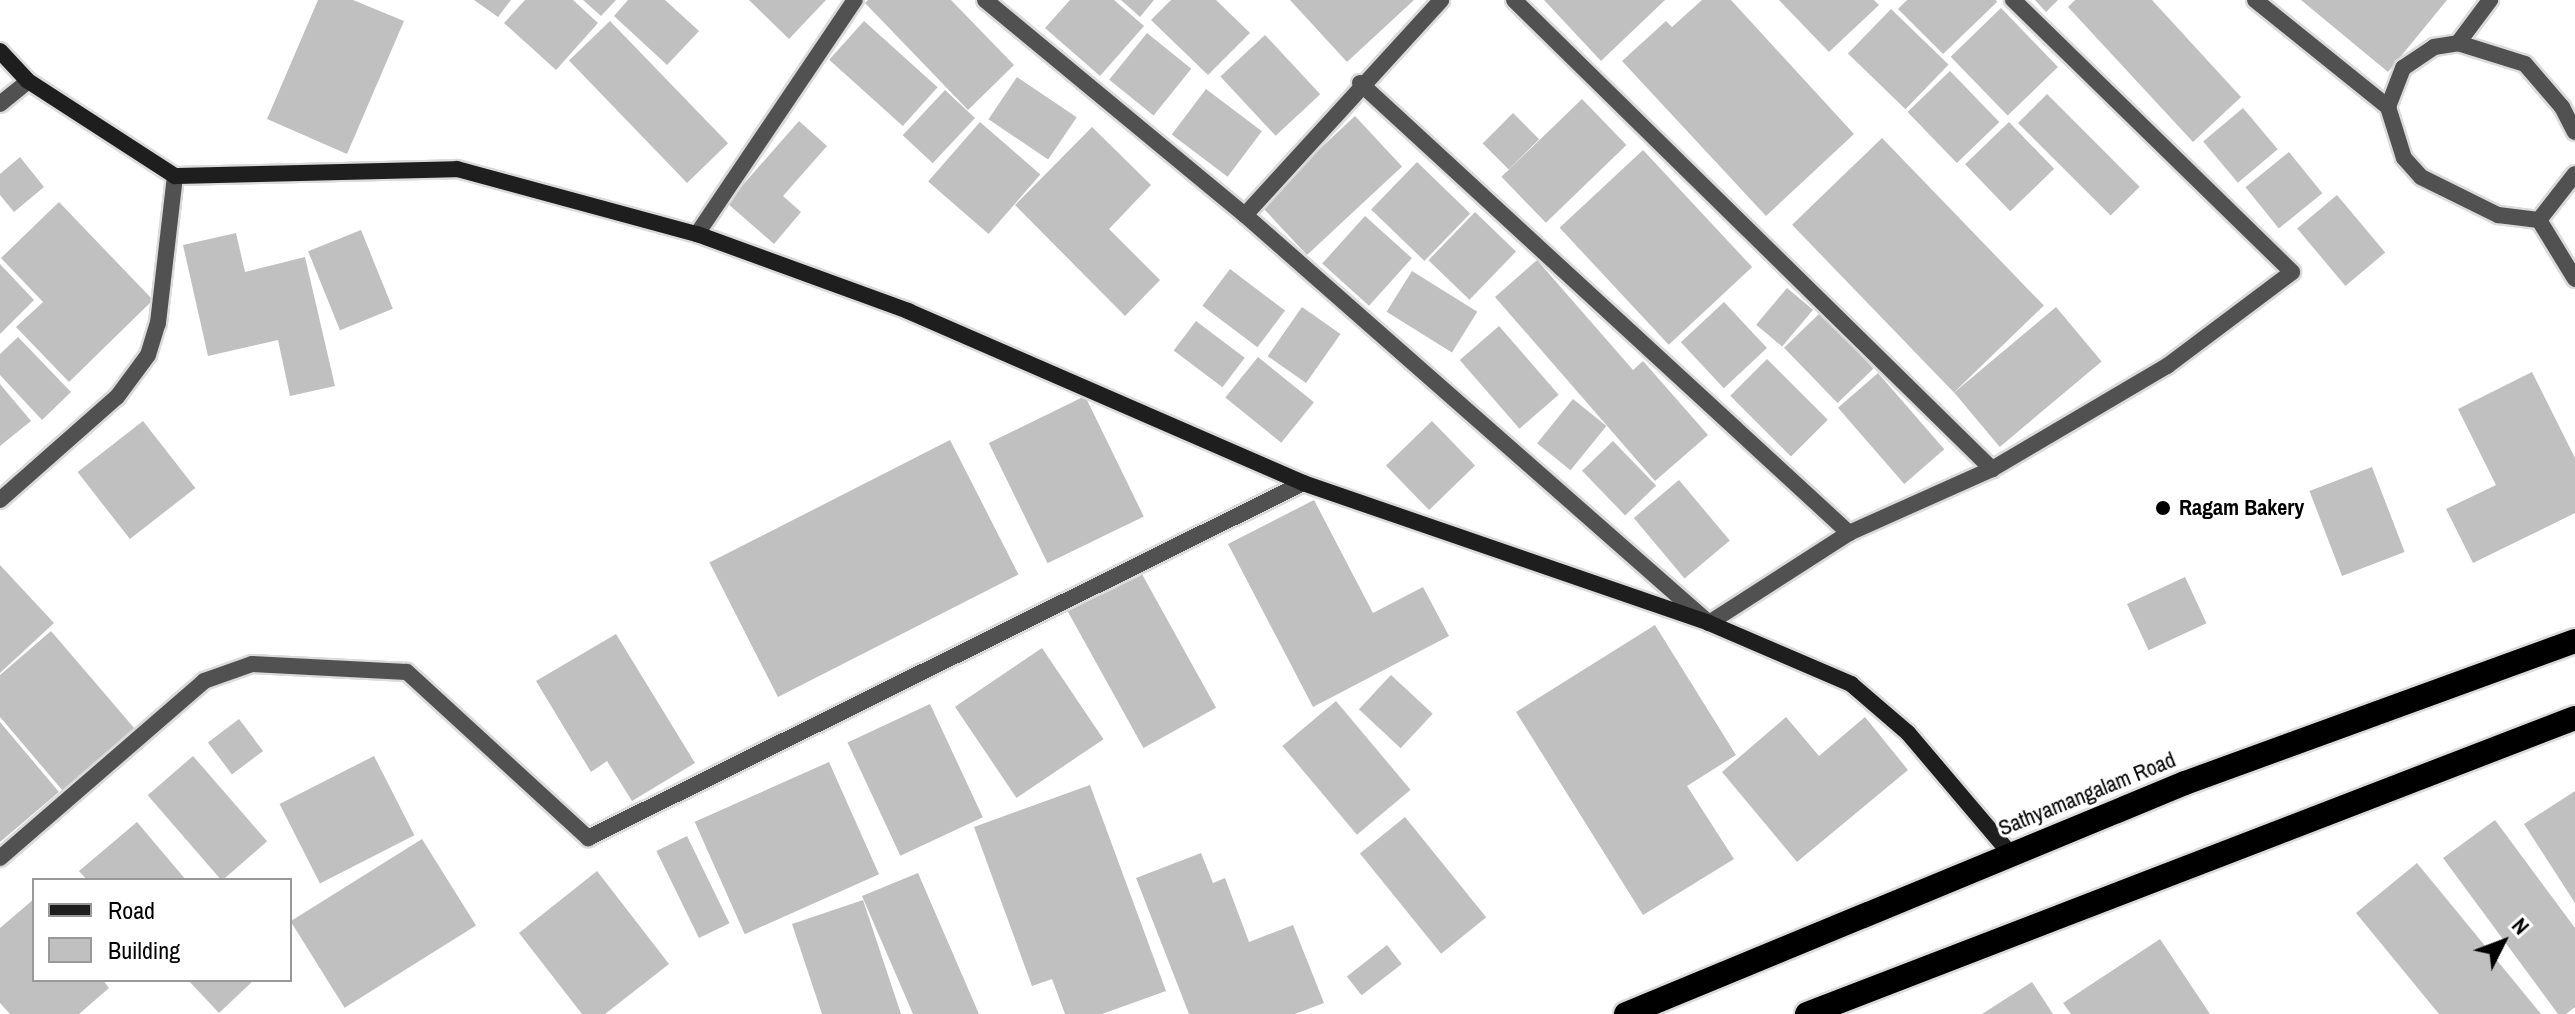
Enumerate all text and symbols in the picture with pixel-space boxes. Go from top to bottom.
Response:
place label: Ragam Bakery [2179,495,2304,521]
marker: Ragam Bakery [2154,499,2172,517]
street label: Sathyamangalam Road [1995,746,2179,842]
legend [32,878,292,982]
text: Road [108,894,155,926]
north arrow [2463,902,2543,982]
text: N [2505,911,2536,941]
text: Building [108,934,180,966]

